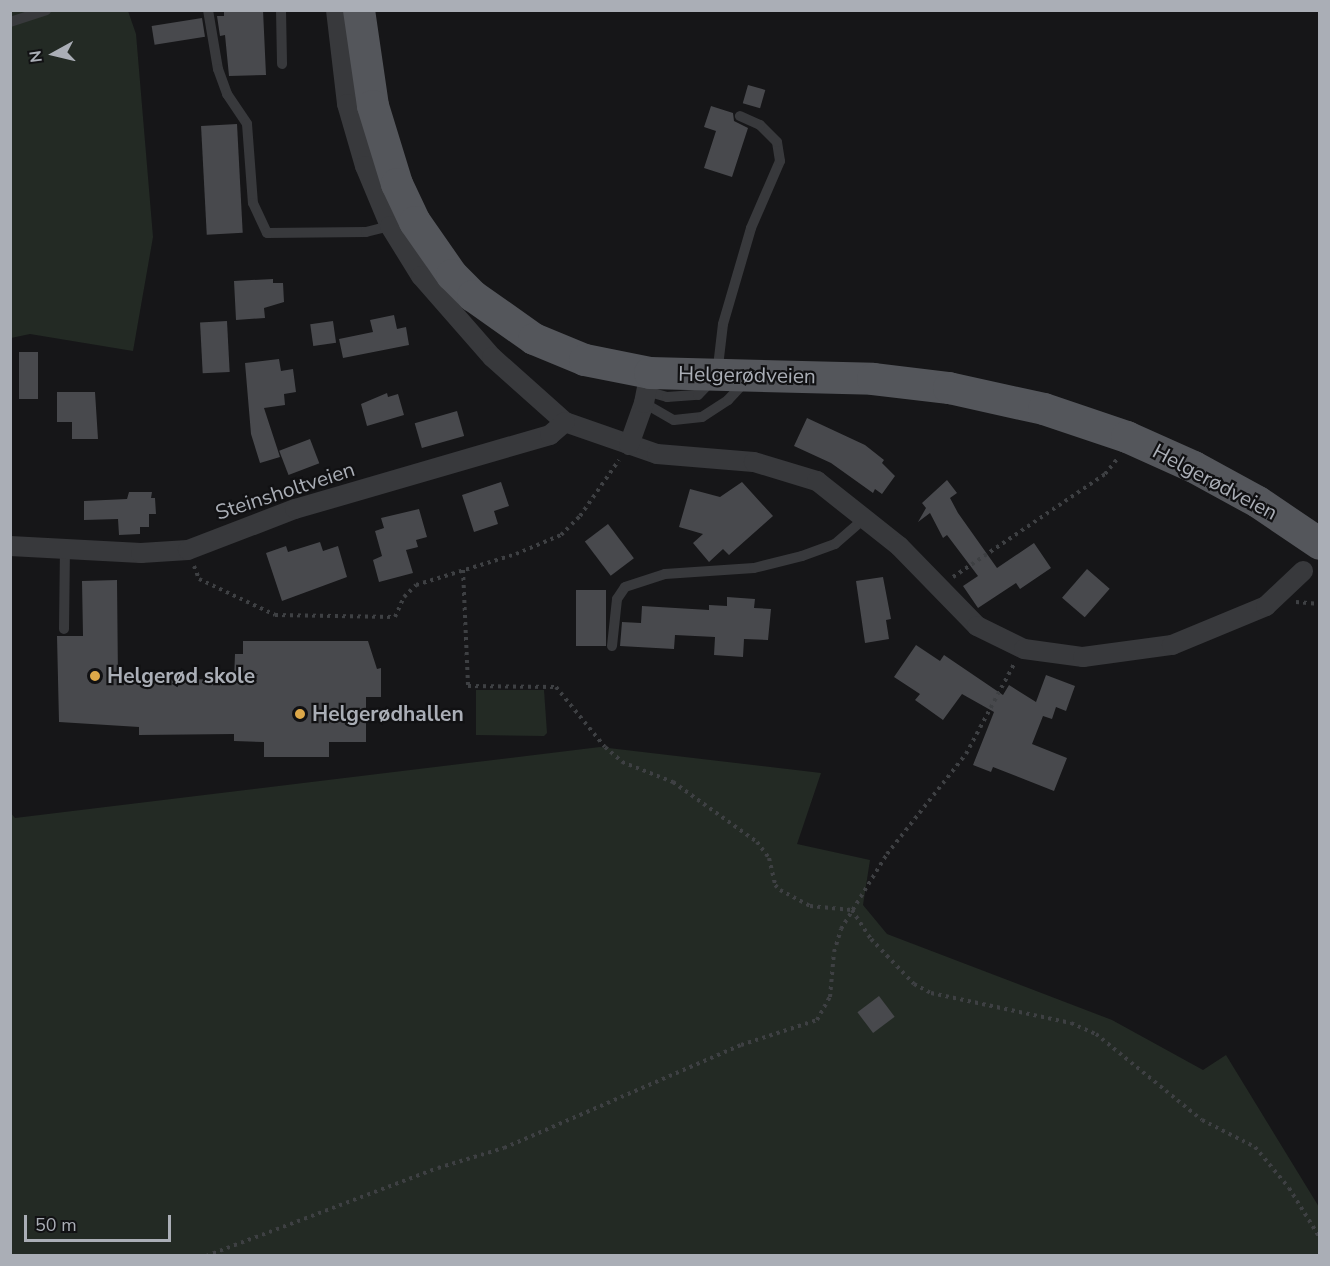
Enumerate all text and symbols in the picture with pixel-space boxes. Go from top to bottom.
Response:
north arrow [24,24,84,84]
text: N [24,49,48,64]
street label: Helgerødveien [678,361,816,389]
street label: Helgerødveien [1148,439,1282,525]
street label: Steinsholtveien [212,457,358,525]
place label: Helgerød skole [107,663,255,689]
marker: Helgerød skole [88,669,102,683]
place label: Helgerødhallen [312,701,464,727]
marker: Helgerødhallen [293,707,307,721]
scale bar [27,1203,174,1241]
text: 50 m [35,1213,77,1237]

